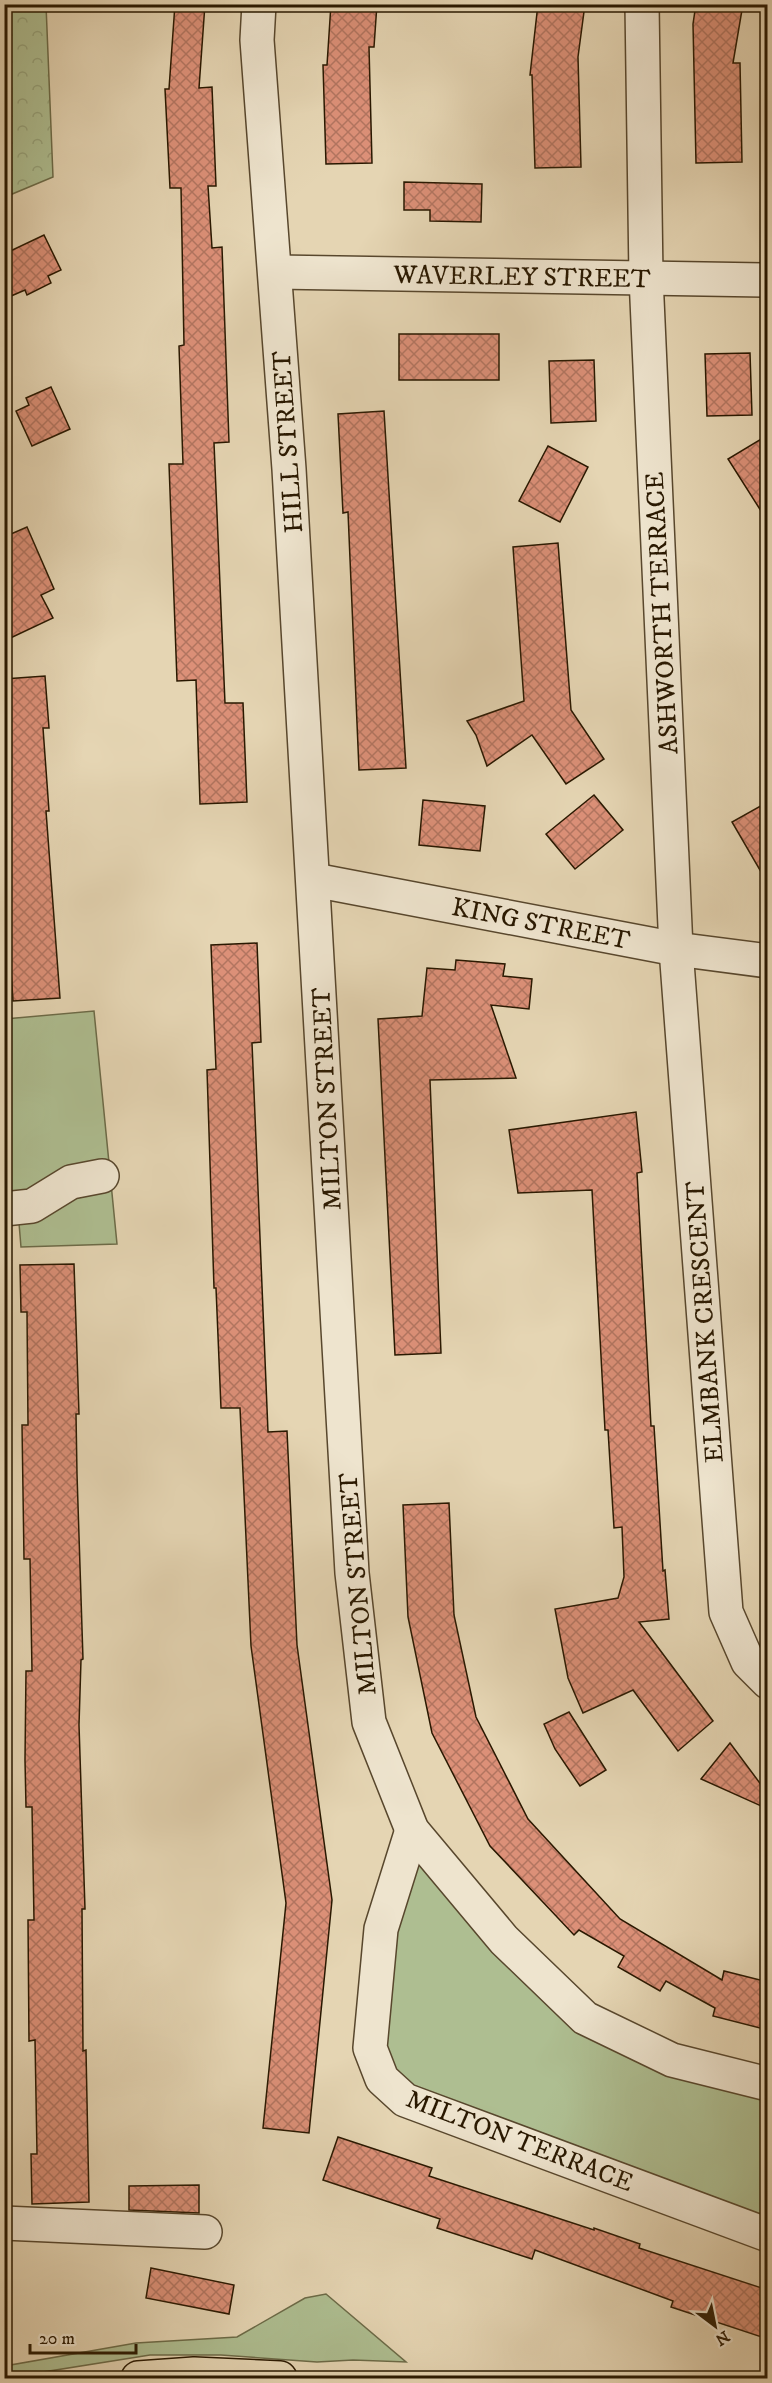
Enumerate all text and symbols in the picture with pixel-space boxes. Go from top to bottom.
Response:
street label: WAVERLEY STREET [392,259,651,296]
street label: HILL STREET [266,349,311,534]
street label: ASHWORTH TERRACE [639,471,686,755]
street label: KING STREET [449,891,633,958]
street label: MILTON STREET [305,986,350,1211]
street label: ELMBANK CRESCENT [679,1180,732,1464]
street label: MILTON STREET [332,1471,385,1696]
street label: MILTON TERRACE [401,2083,638,2200]
north arrow [685,2296,745,2356]
scale bar [30,2317,136,2355]
text: N [712,2326,733,2350]
text: 20 m [39,2328,75,2350]

